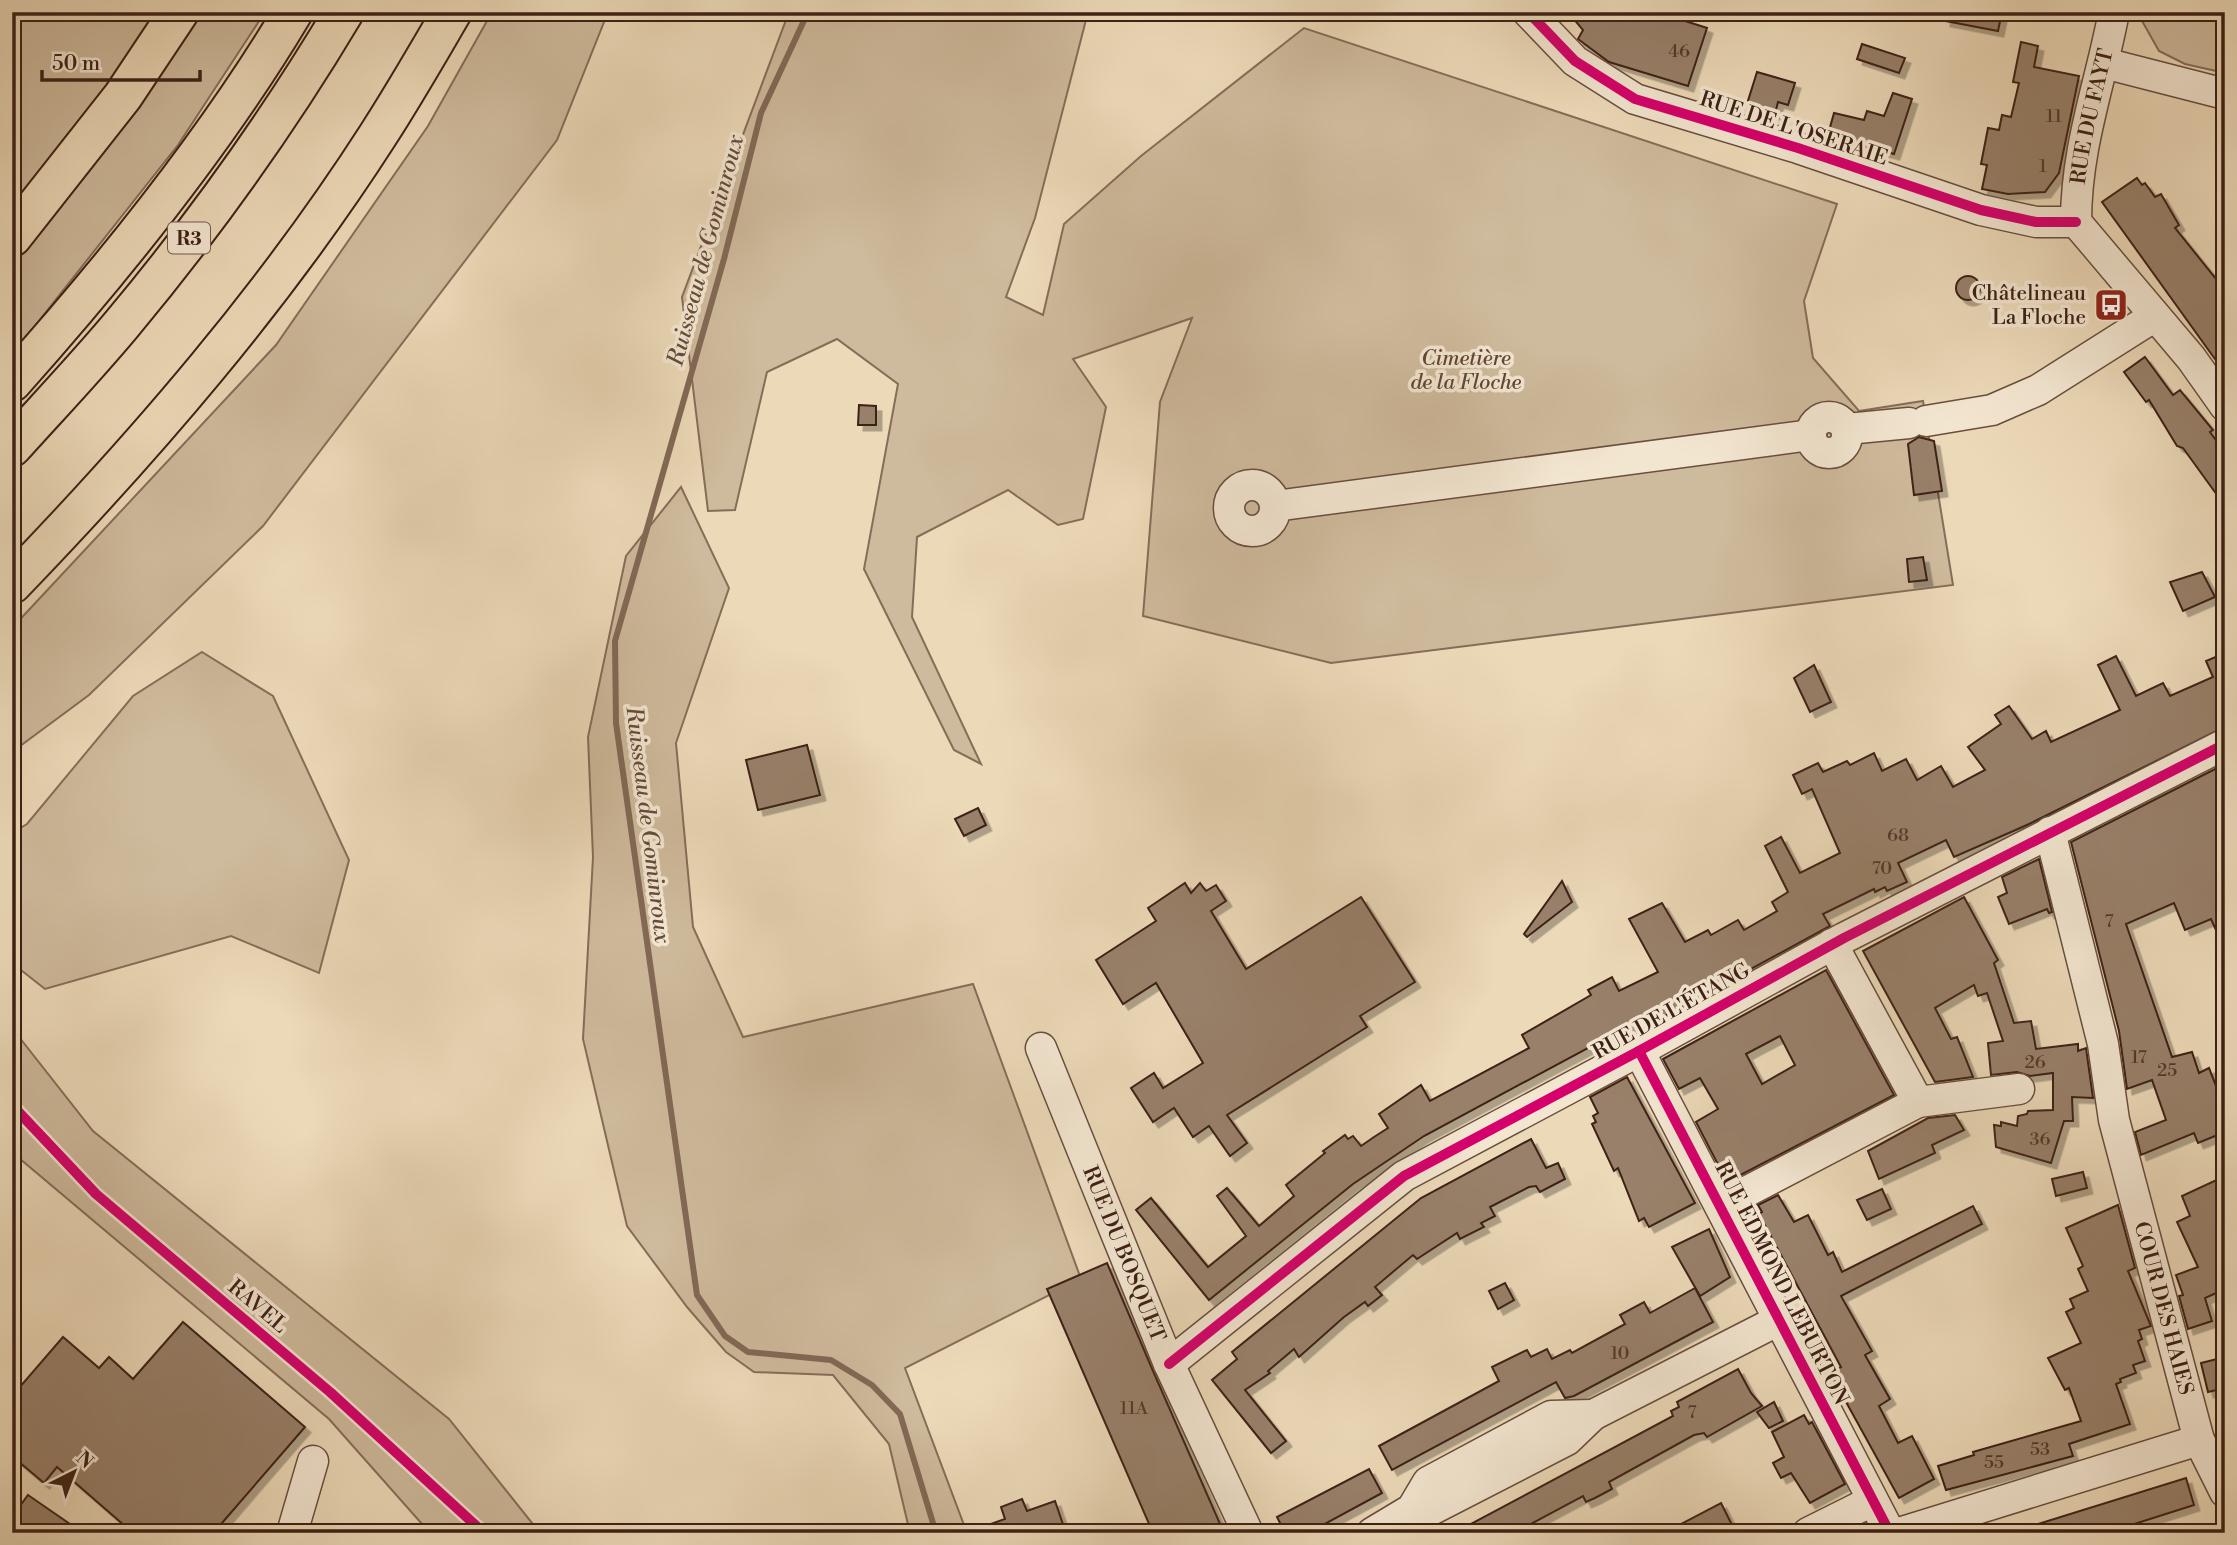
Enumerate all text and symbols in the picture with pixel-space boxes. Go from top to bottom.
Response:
scale bar [42,38,200,82]
house number: 46 [1668,40,1690,63]
street label: RUE DU FAYT [2066,46,2120,186]
text: 50 m [52,51,100,77]
street label: RUE DE L'OSERAIE [1696,86,1891,172]
house number: 11 [2046,105,2062,128]
water label: Ruisseau de Gominroux [661,131,750,370]
house number: 1 [2039,155,2047,178]
road number: R3 [168,222,210,254]
place label: Châtelineau La Floche [1972,281,2086,331]
bus stop icon: Châtelineau La Floche [2092,286,2130,324]
park label: Cimetière de la Floche [1411,346,1522,396]
water label: Ruisseau de Gominroux [619,704,676,946]
house number: 68 [1887,824,1909,847]
house number: 70 [1872,857,1892,880]
house number: 7 [2104,910,2114,933]
street label: RUE DE L'ÉTANG [1587,956,1755,1066]
house number: 17 [2131,1046,2147,1069]
house number: 26 [2024,1051,2046,1074]
house number: 25 [2157,1059,2177,1082]
house number: 36 [2030,1128,2051,1151]
street label: RUE EDMOND LEBURTON [1708,1158,1854,1410]
street label: RUE DU BOSQUET [1076,1162,1171,1346]
street label: COUR DES HAIES [2128,1219,2198,1398]
street label: RAVEL [222,1274,292,1339]
house number: 10 [1610,1342,1630,1365]
house number: 11A [1120,1397,1149,1420]
house number: 7 [1687,1401,1697,1424]
north arrow [38,1436,108,1506]
house number: 53 [2030,1438,2050,1461]
text: N [71,1446,98,1474]
house number: 55 [1984,1451,2004,1474]

